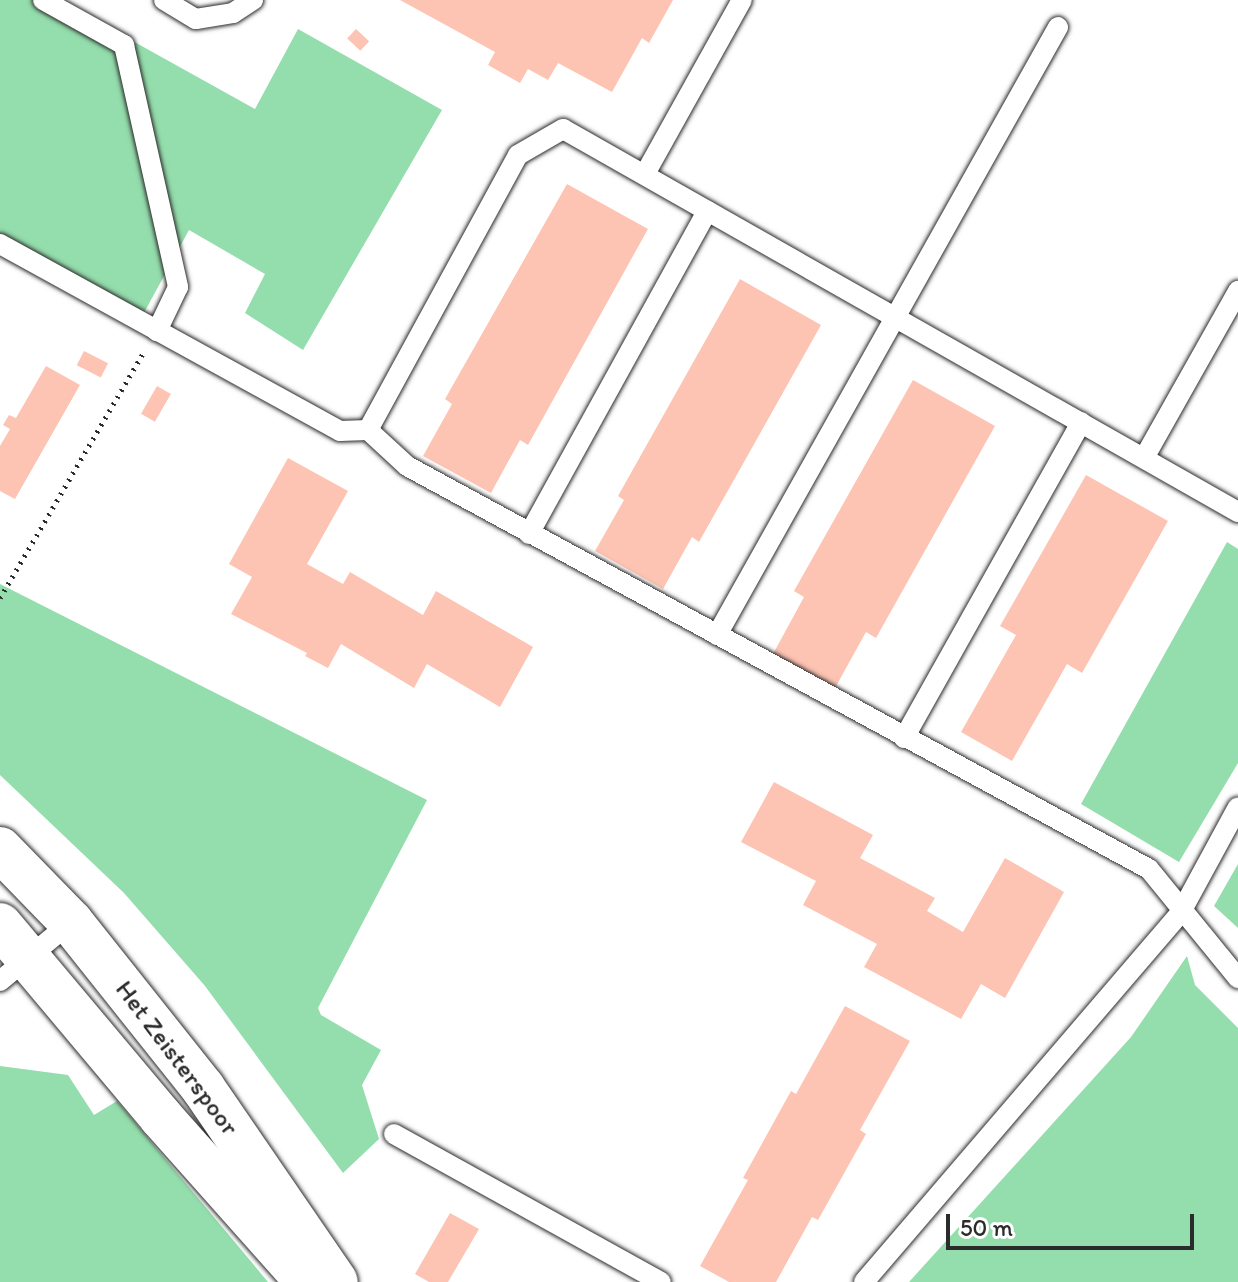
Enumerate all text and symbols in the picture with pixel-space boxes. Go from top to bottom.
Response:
street label: Het Zeisterspoor [109,975,245,1141]
scale bar [950,1198,1198,1248]
text: 50 m [960,1213,1013,1242]

